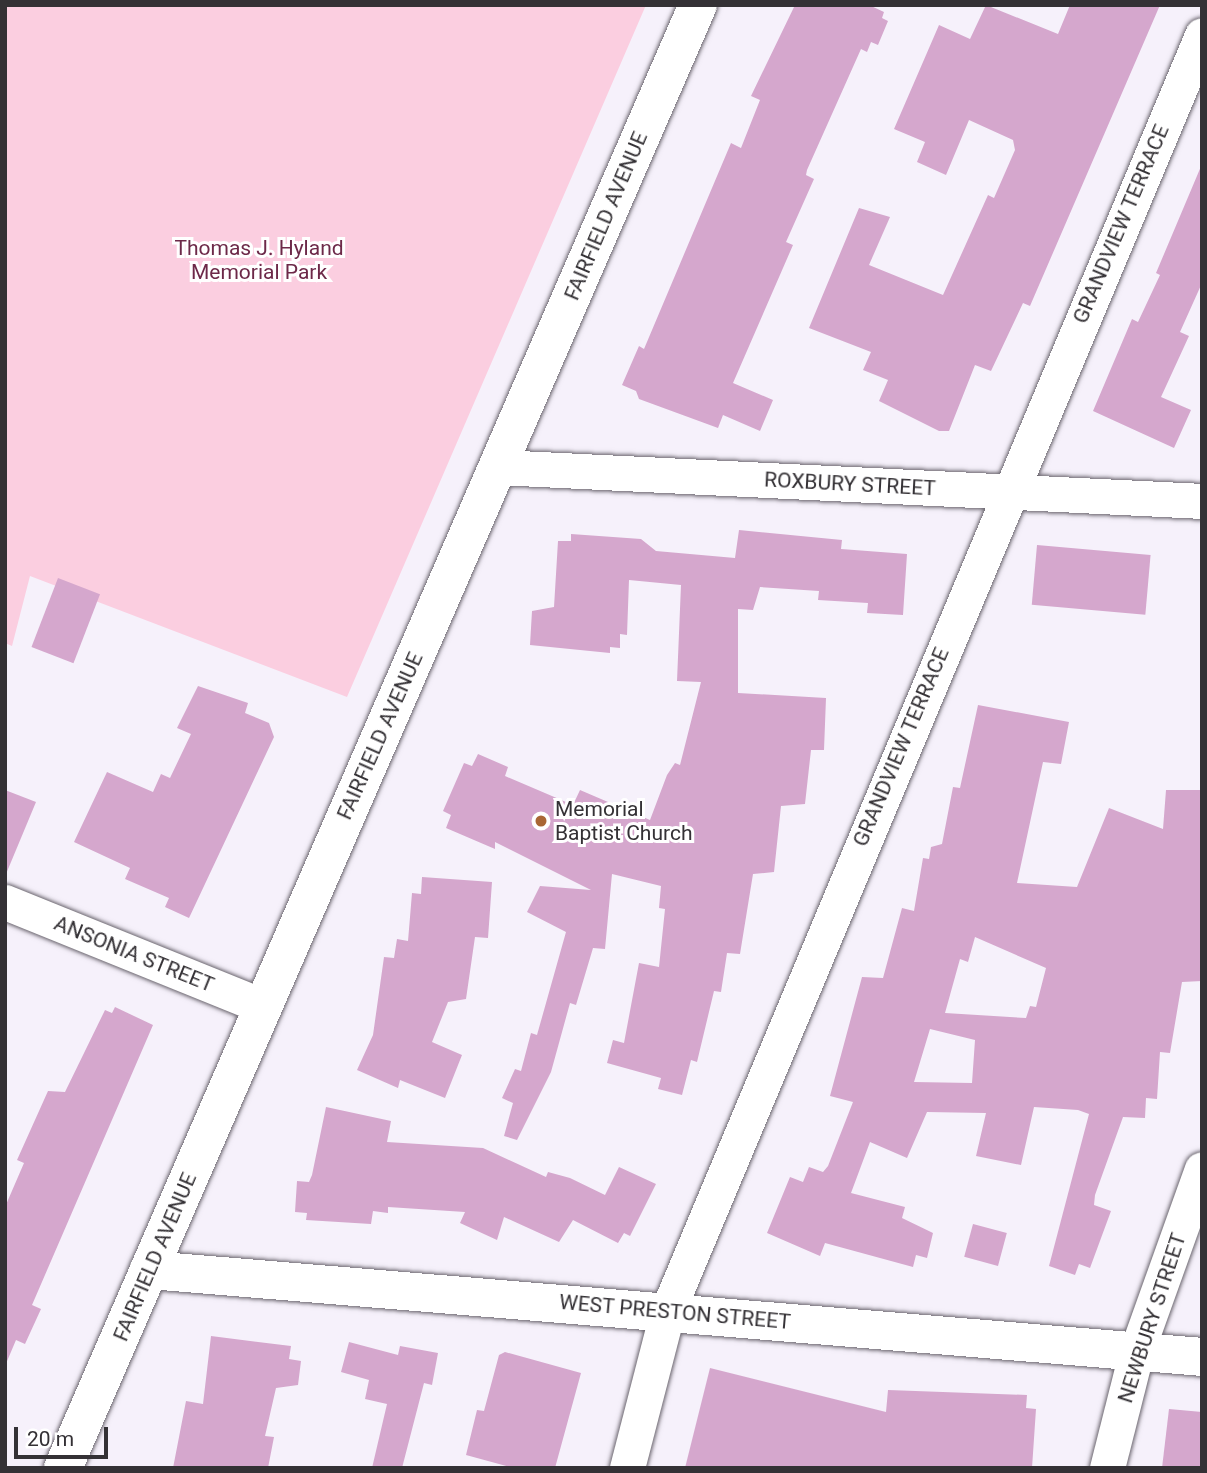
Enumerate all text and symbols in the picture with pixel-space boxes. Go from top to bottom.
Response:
street label: GRANDVIEW TERRACE [1068,121,1174,327]
street label: FAIRFIELD AVENUE [559,128,653,304]
park label: Thomas J. Hyland Memorial Park [174,235,344,285]
street label: ROXBURY STREET [764,467,936,501]
street label: GRANDVIEW TERRACE [848,644,954,850]
street label: FAIRFIELD AVENUE [332,648,428,824]
place label: Memorial Baptist Church [555,796,692,846]
marker: Memorial Baptist Church [533,813,549,829]
street label: ANSONIA STREET [51,910,217,998]
street label: FAIRFIELD AVENUE [108,1169,202,1345]
street label: NEWBURY STREET [1113,1230,1191,1406]
street label: WEST PRESTON STREET [558,1289,792,1335]
scale bar [18,1414,112,1458]
text: 20 m [27,1427,74,1451]

